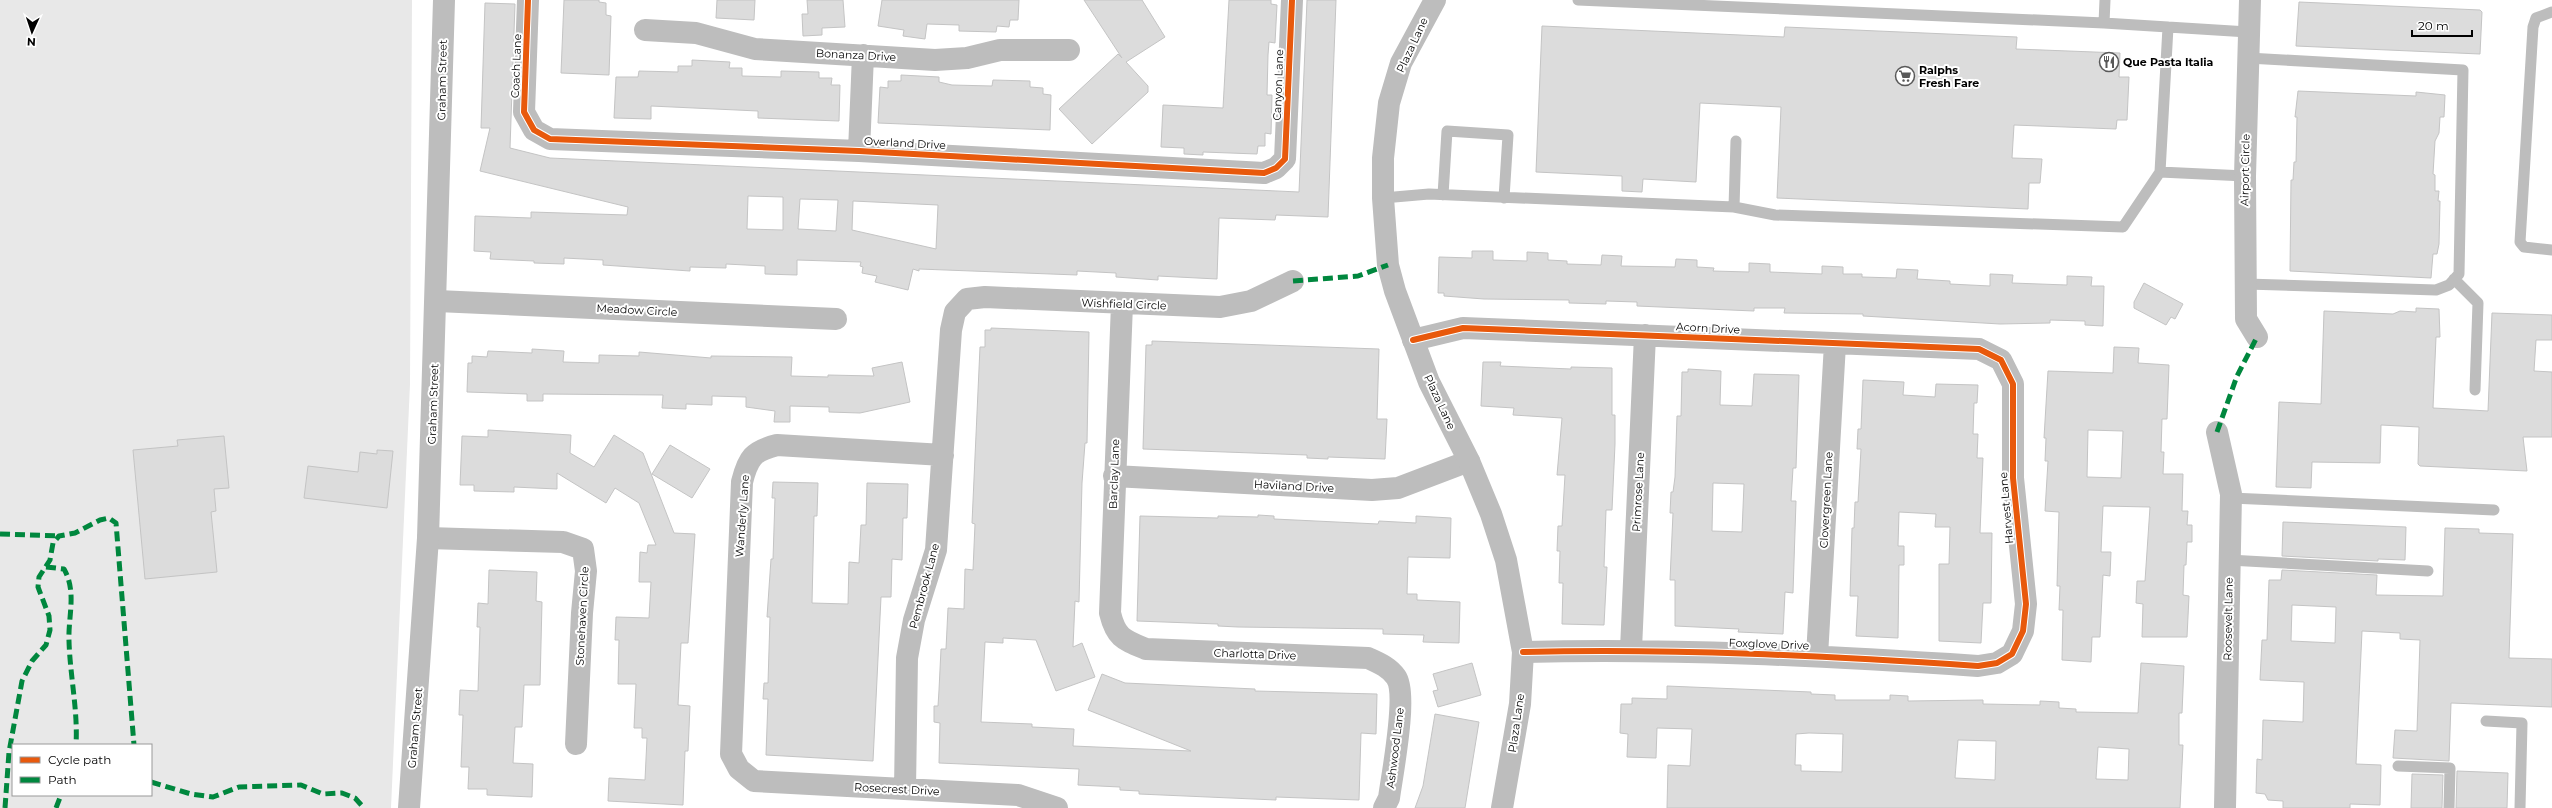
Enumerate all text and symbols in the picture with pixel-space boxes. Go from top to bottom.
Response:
north arrow [12,12,52,52]
scale bar [2412,12,2472,38]
street label: Plaza Lane [1393,15,1431,75]
text: 20 m [2418,18,2449,33]
street label: Coach Lane [508,33,524,98]
text: N [27,35,36,49]
street label: Graham Street [434,39,450,120]
street label: Bonanza Drive [816,46,897,64]
street label: Canyon Lane [1270,49,1286,121]
restaurant icon: Que Pasta Italia [2098,51,2120,73]
place label: Que Pasta Italia [2123,55,2214,69]
place label: Ralphs Fresh Fare [1919,63,1979,90]
supermarket icon: Ralphs Fresh Fare [1894,65,1916,87]
street label: Airport Circle [2237,133,2253,206]
street label: Overland Drive [864,134,947,152]
street label: Wishfield Circle [1081,296,1167,312]
street label: Meadow Circle [596,301,678,319]
street label: Acorn Drive [1676,319,1741,337]
street label: Graham Street [425,363,441,445]
street label: Plaza Lane [1421,372,1459,432]
street label: Barclay Lane [1106,438,1122,509]
street label: Primrose Lane [1629,451,1647,532]
street label: Clovergreen Lane [1816,451,1836,549]
street label: Harvest Lane [1996,471,2016,545]
street label: Wanderly Lane [732,474,752,558]
street label: Haviland Drive [1254,477,1335,495]
street label: Pembrook Lane [906,541,942,630]
street label: Stonehaven Circle [572,566,592,666]
street label: Roosevelt Lane [2220,577,2236,661]
street label: Foxglove Drive [1729,636,1810,652]
street label: Charlotta Drive [1213,646,1297,662]
street label: Graham Street [405,687,426,769]
street label: Plaza Lane [1505,692,1527,753]
street label: Ashwood Lane [1383,706,1407,789]
legend [12,744,152,796]
text: Cycle path [48,752,111,767]
text: Path [48,772,77,787]
street label: Rosecrest Drive [854,780,940,798]

